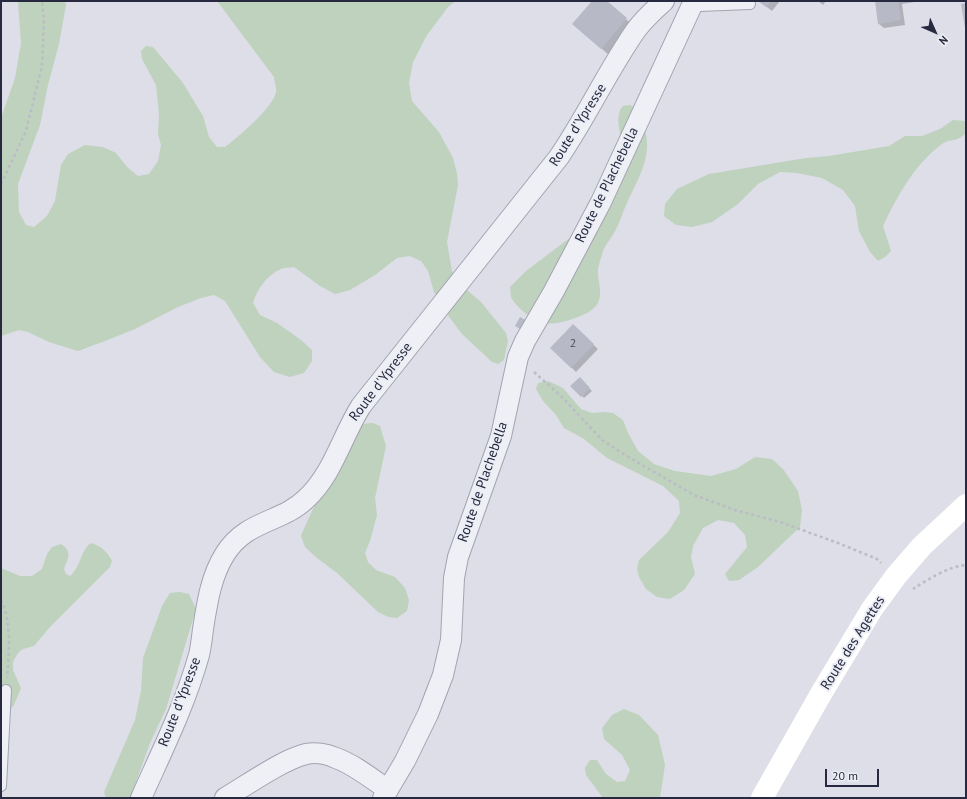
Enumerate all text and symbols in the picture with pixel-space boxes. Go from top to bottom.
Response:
north arrow [915,12,955,52]
text: N [936,33,951,48]
street label: Route d'Ypresse [546,81,610,169]
street label: Route de Plachebella [572,125,642,245]
house number: 2 [570,337,576,351]
street label: Route d'Ypresse [346,339,416,425]
street label: Route de Plachebella [455,420,511,544]
street label: Route des Agettes [817,593,889,693]
street label: Route d'Ypresse [155,655,205,749]
scale bar [827,761,881,787]
text: 20 m [832,768,858,783]

